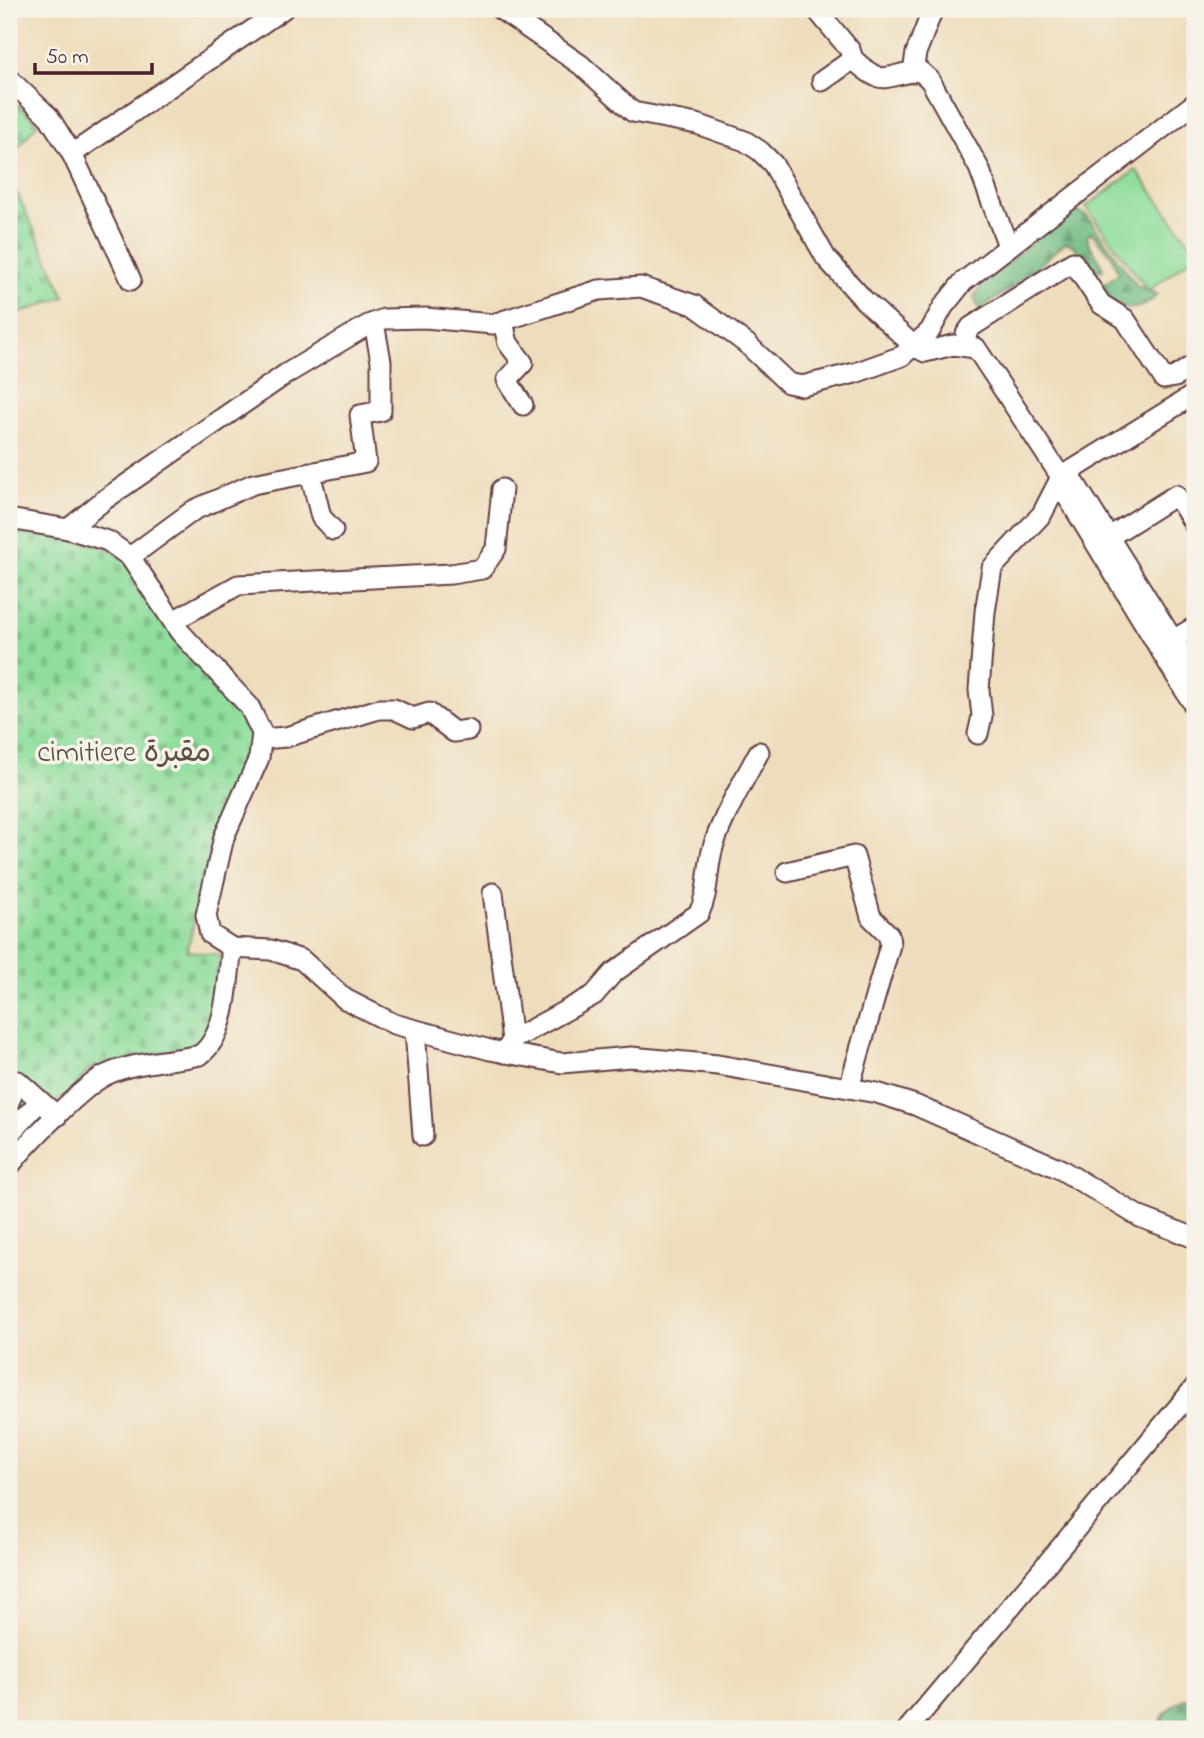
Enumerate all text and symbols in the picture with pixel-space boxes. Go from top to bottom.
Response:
scale bar [35,32,152,76]
text: 50 m [46,43,89,73]
park label: cimitiere مقبرة [37,732,211,776]

